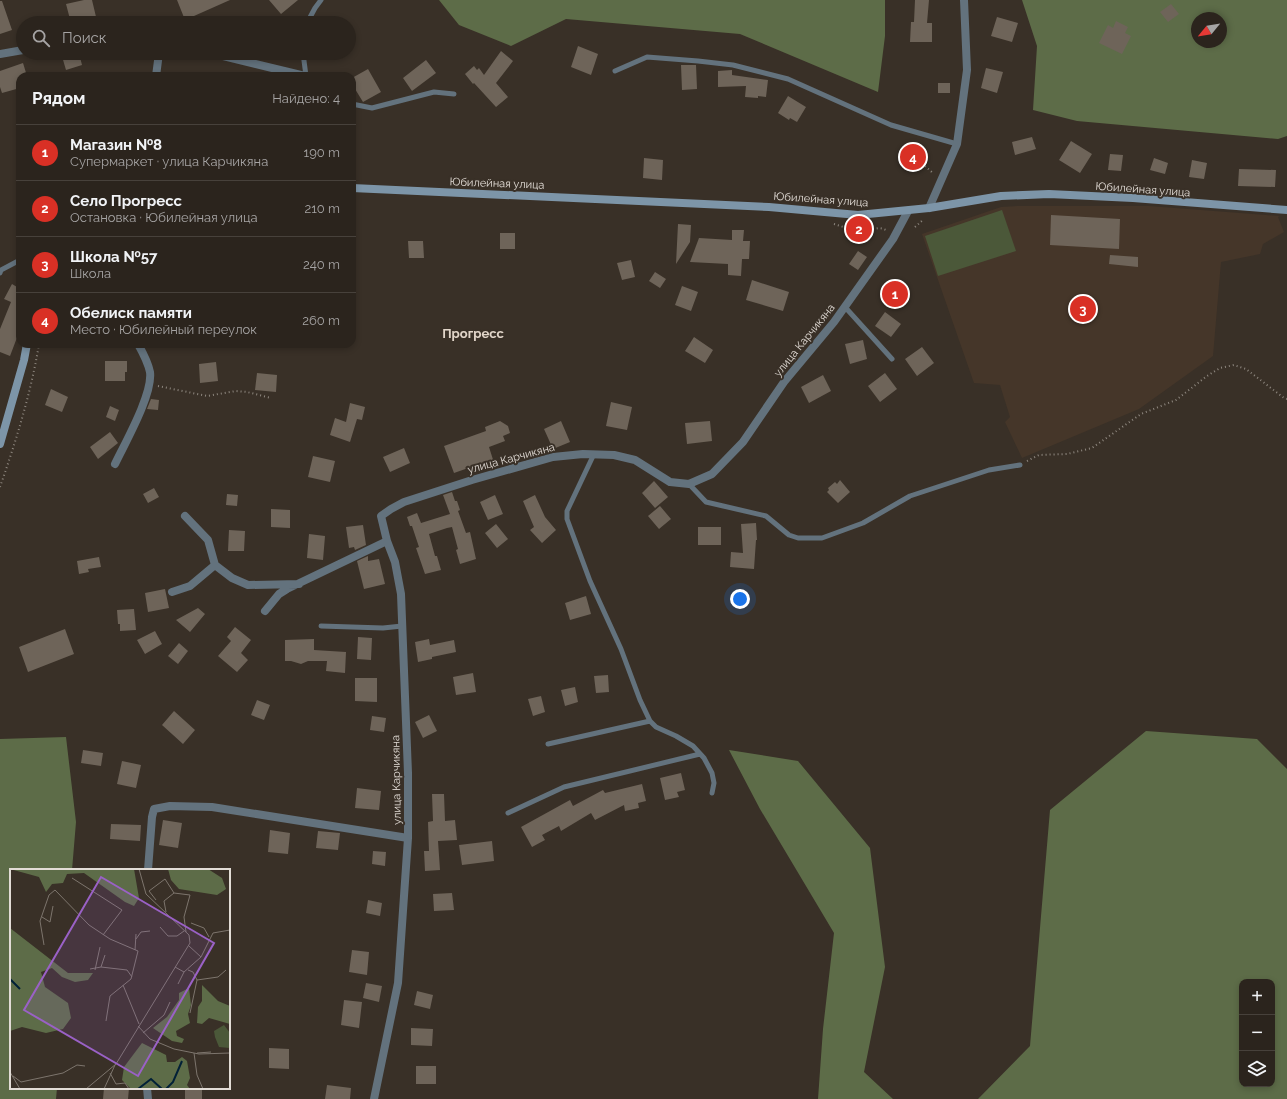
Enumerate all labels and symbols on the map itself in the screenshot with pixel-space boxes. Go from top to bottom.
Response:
north arrow [1191,12,1227,48]
pin: 4 [900,142,926,172]
street label: Юбилейная улица [449,175,545,192]
street label: Юбилейная улица [1095,180,1191,199]
street label: Юбилейная улица [773,190,869,209]
pin: 2 [846,214,872,244]
pin: 1 [882,279,908,309]
pin: 3 [1070,294,1096,324]
street label: улица Карчикяна [771,301,838,379]
district label: Прогресс [442,326,505,341]
street label: улица Карчикяна [466,441,556,476]
your location [730,589,750,609]
street label: улица Карчикяна [389,735,404,825]
inset map [10,869,230,1089]

